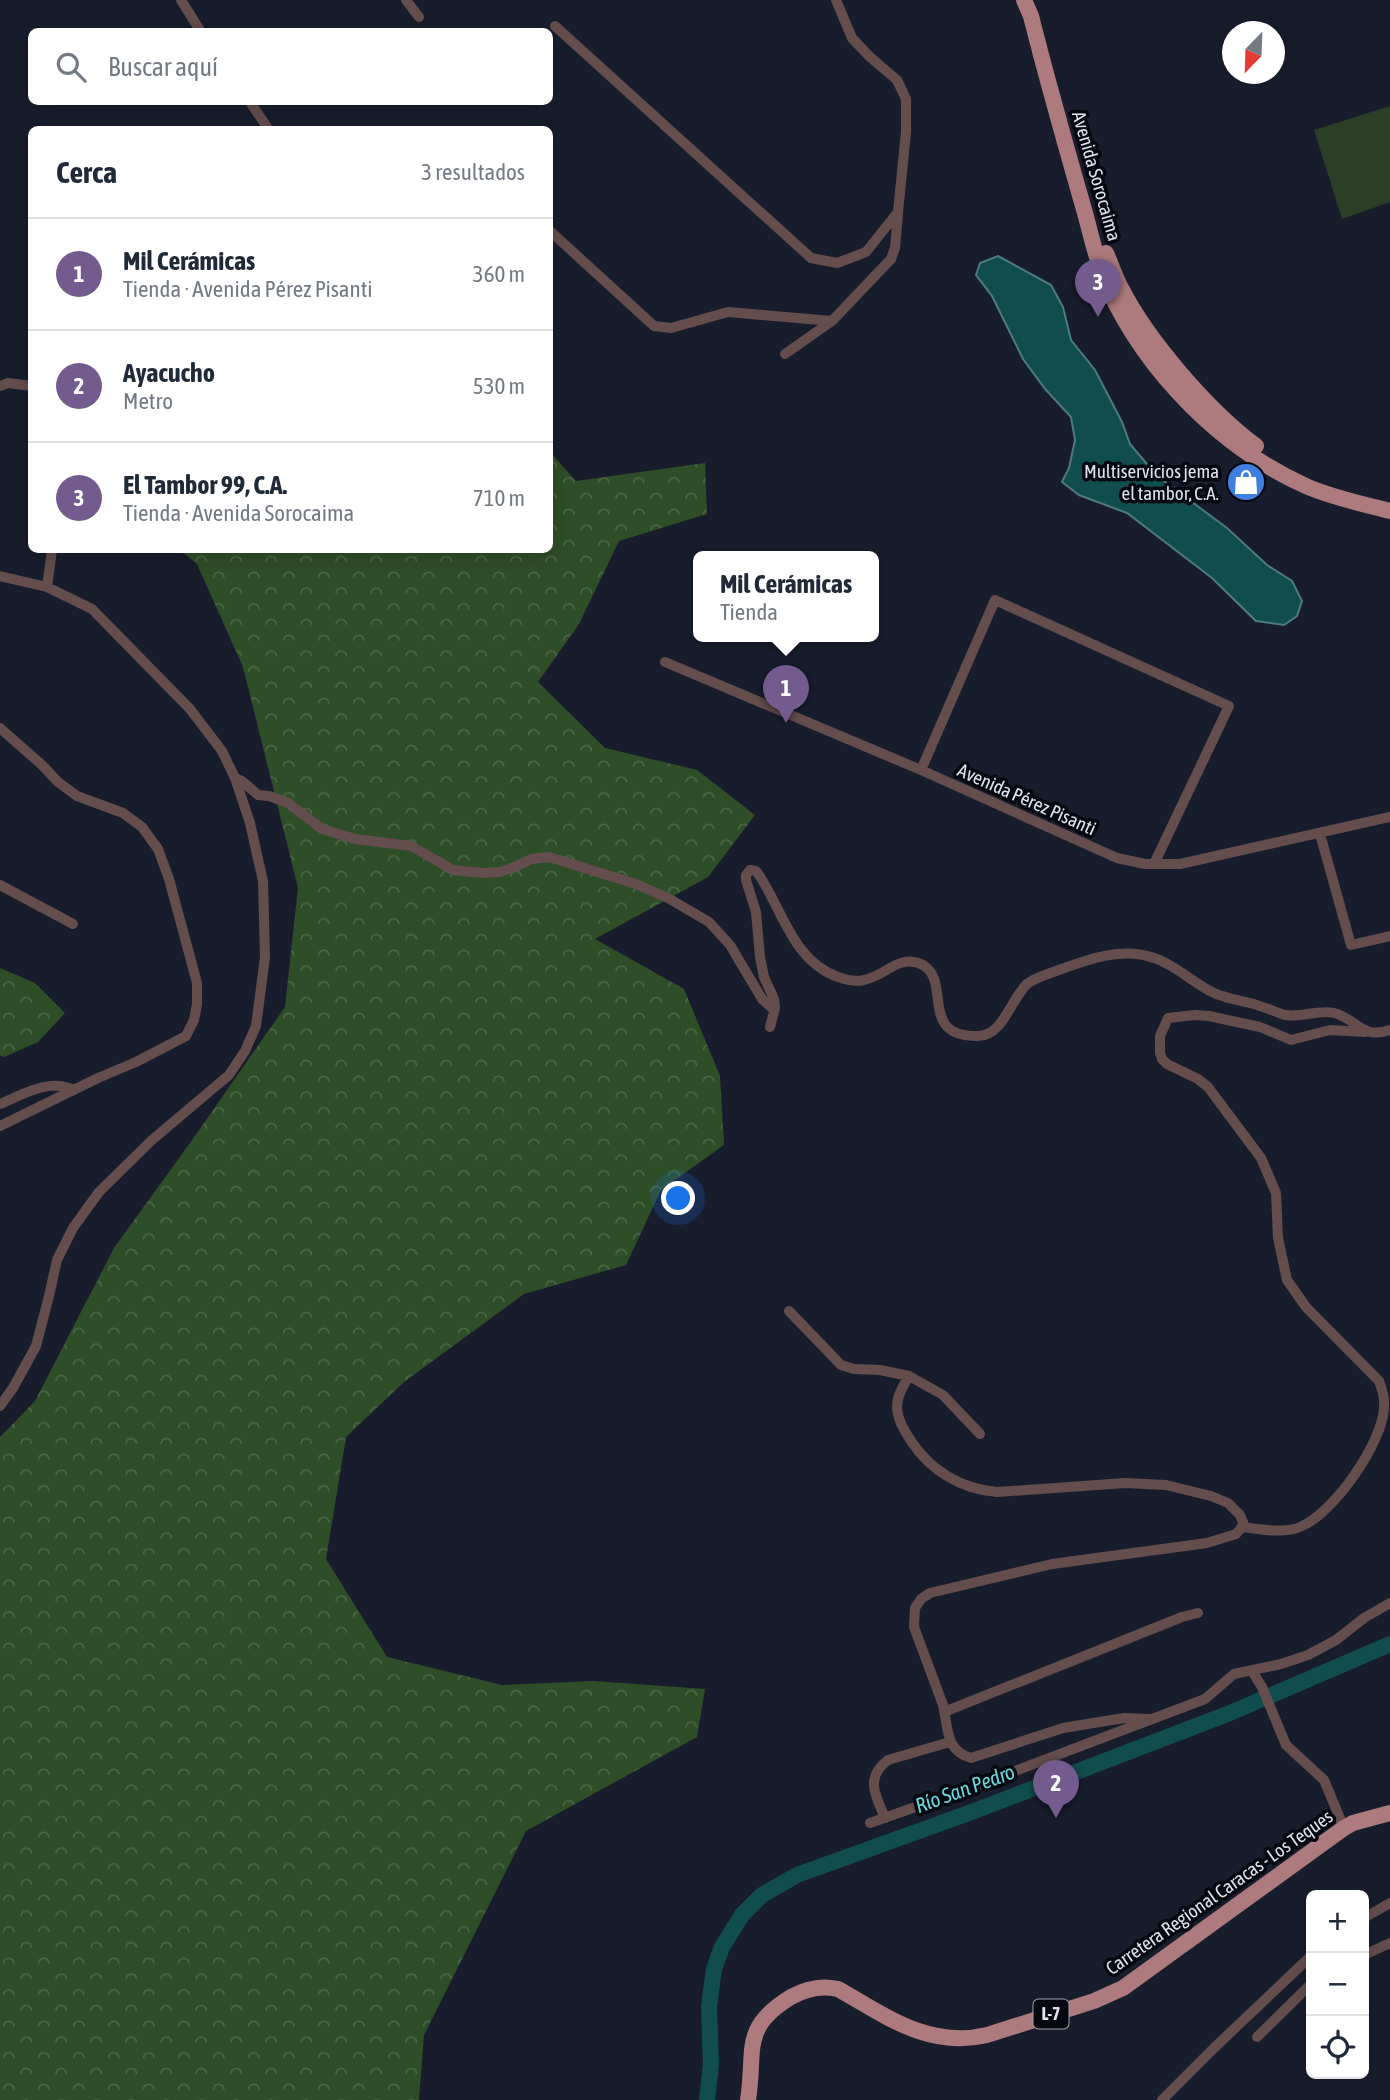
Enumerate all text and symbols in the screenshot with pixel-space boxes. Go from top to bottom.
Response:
north arrow [1222,21,1285,84]
search box [28,28,553,105]
icon: search [52,48,90,86]
text: Buscar aquí [108,52,218,82]
street label: Avenida Sorocaima [1068,109,1126,243]
text: Cerca [56,155,117,189]
text: 3 resultados [421,159,525,185]
text: Mil Cerámicas [123,246,255,276]
pin: 3 [1075,259,1121,317]
text: 1 [74,261,84,287]
text: 360 m [473,261,525,287]
text: Tienda · Avenida Pérez Pisanti [123,276,373,302]
text: Ayacucho [123,358,215,388]
text: 2 [74,373,84,399]
text: 530 m [473,373,525,399]
text: Metro [123,388,173,414]
place label: Multiservicios jema el tambor, C.A. [1084,460,1219,504]
shop icon: Multiservicios jema el tambor, C.A. [1225,461,1267,503]
text: El Tambor 99, C.A. [123,470,287,500]
text: 3 [74,485,84,511]
text: 710 m [473,485,525,511]
text: Tienda · Avenida Sorocaima [123,500,354,526]
popup [693,551,879,642]
text: Mil Cerámicas [720,569,852,599]
text: Tienda [720,599,778,625]
pin: 1 [763,665,809,723]
street label: Avenida Pérez Pisanti [954,759,1100,839]
your location [661,1181,695,1215]
water label: Río San Pedro [912,1759,1018,1817]
pin: 2 [1033,1760,1079,1818]
street label: Carretera Regional Caracas - Los Teques [1101,1805,1337,1979]
map controls [1306,1890,1369,2079]
button: + [1306,1890,1369,1953]
button: − [1306,1953,1369,2016]
road number: L-7 [1034,2000,1068,2028]
button: locate [1306,2016,1369,2079]

